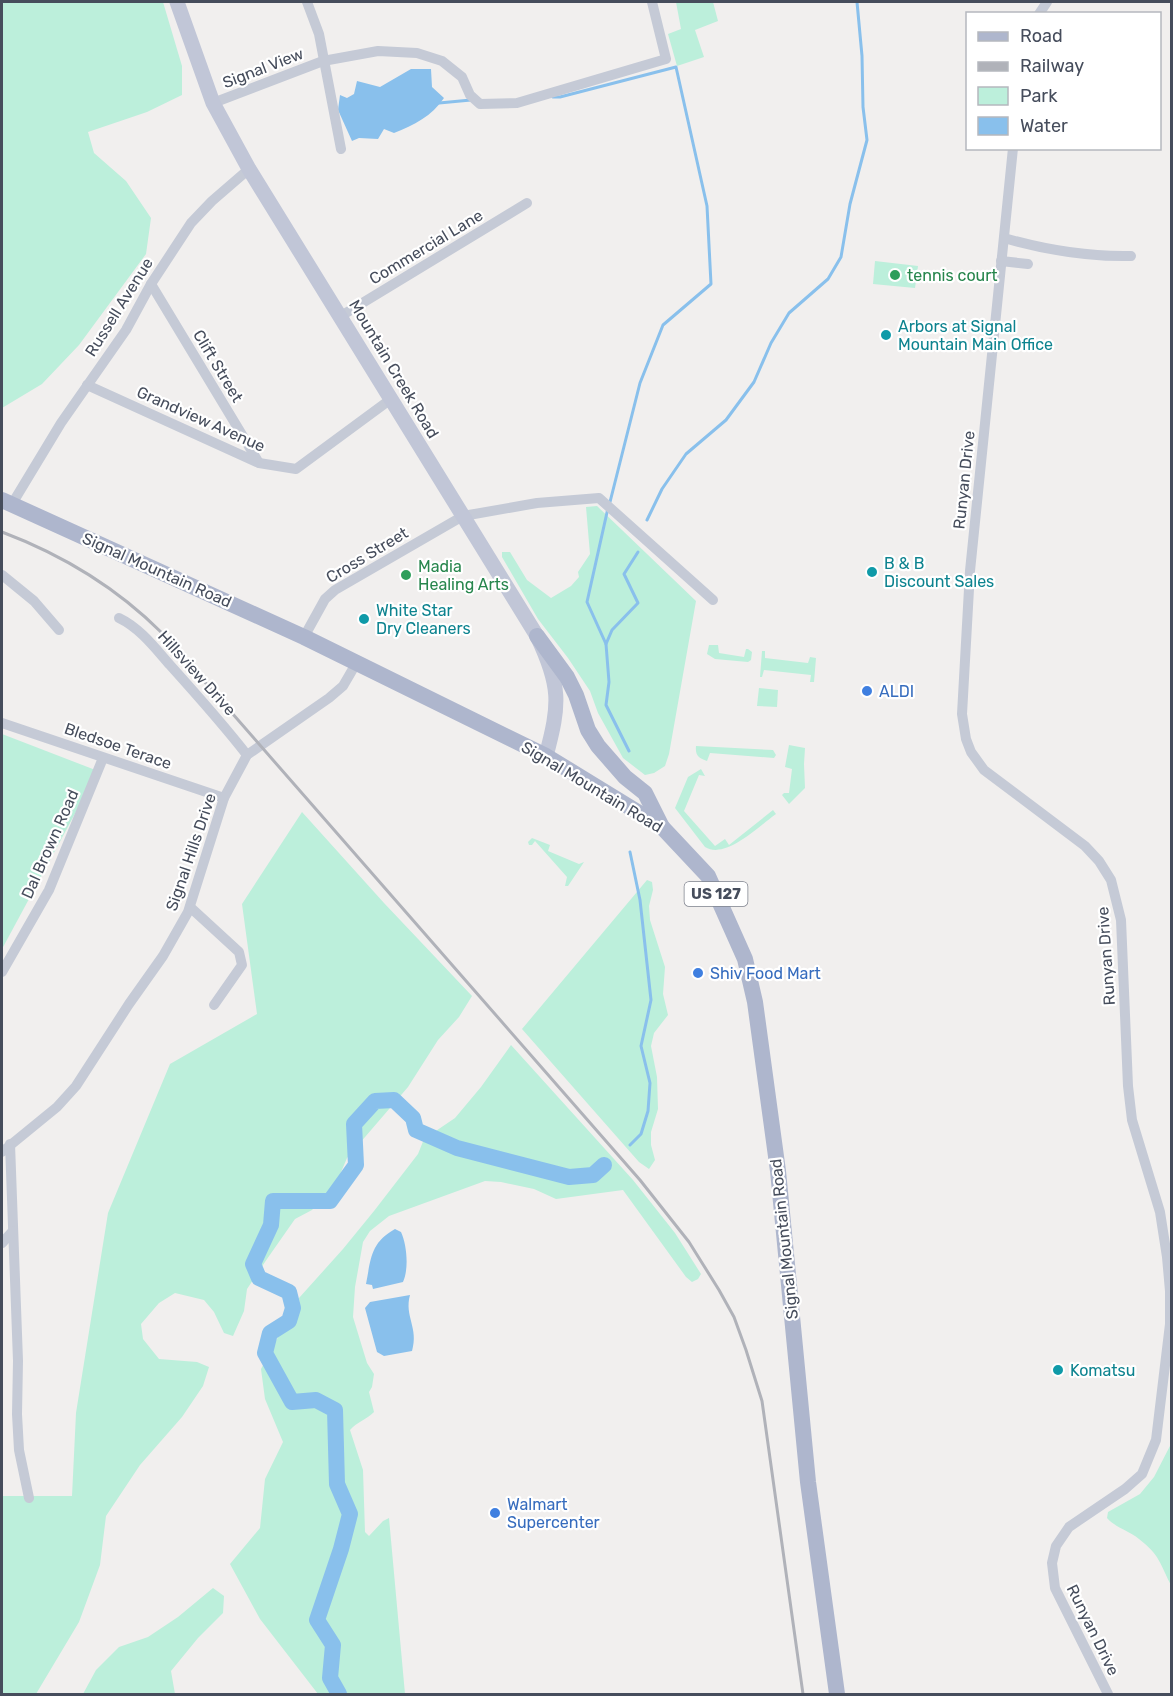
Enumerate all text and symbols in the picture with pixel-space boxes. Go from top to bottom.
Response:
legend [966,12,1161,150]
text: Road [1020,25,1063,47]
street label: Signal View [220,44,306,92]
text: Railway [1020,55,1084,77]
text: Park [1020,85,1058,107]
text: Water [1020,115,1068,137]
street label: Commercial Lane [366,206,486,288]
street label: Russell Avenue [81,254,157,360]
place label: tennis court [907,266,998,285]
marker: tennis court [888,268,902,282]
street label: Mountain Creek Road [345,296,443,442]
place label: Arbors at Signal Mountain Main Office [898,317,1053,354]
street label: Clift Street [189,326,247,406]
marker: Arbors at Signal Mountain Main Office [879,328,893,342]
street label: Grandview Avenue [134,382,268,456]
street label: Runyan Drive [949,430,979,530]
street label: Cross Street [323,523,411,587]
street label: Signal Mountain Road [79,529,235,611]
place label: B & B Discount Sales [884,554,994,591]
place label: Madia Healing Arts [418,557,509,594]
marker: B & B Discount Sales [865,565,879,579]
marker: Madia Healing Arts [399,568,413,582]
place label: White Star Dry Cleaners [376,601,471,638]
marker: White Star Dry Cleaners [357,612,371,626]
street label: Hillsview Drive [154,627,240,719]
place label: ALDI [879,682,914,701]
marker: ALDI [860,684,874,698]
street label: Bledsoe Terace [62,719,174,773]
street label: Signal Mountain Road [518,737,666,837]
street label: Dal Brown Road [17,786,83,902]
street label: Signal Hills Drive [162,791,220,913]
road number: US 127 [684,882,748,906]
street label: Runyan Drive [1093,906,1119,1006]
place label: Shiv Food Mart [710,964,821,983]
marker: Shiv Food Mart [691,966,705,980]
street label: Signal Mountain Road [766,1158,802,1320]
place label: Komatsu [1070,1361,1135,1380]
marker: Komatsu [1051,1363,1065,1377]
place label: Walmart Supercenter [507,1495,600,1532]
marker: Walmart Supercenter [488,1506,502,1520]
street label: Runyan Drive [1063,1581,1123,1679]

